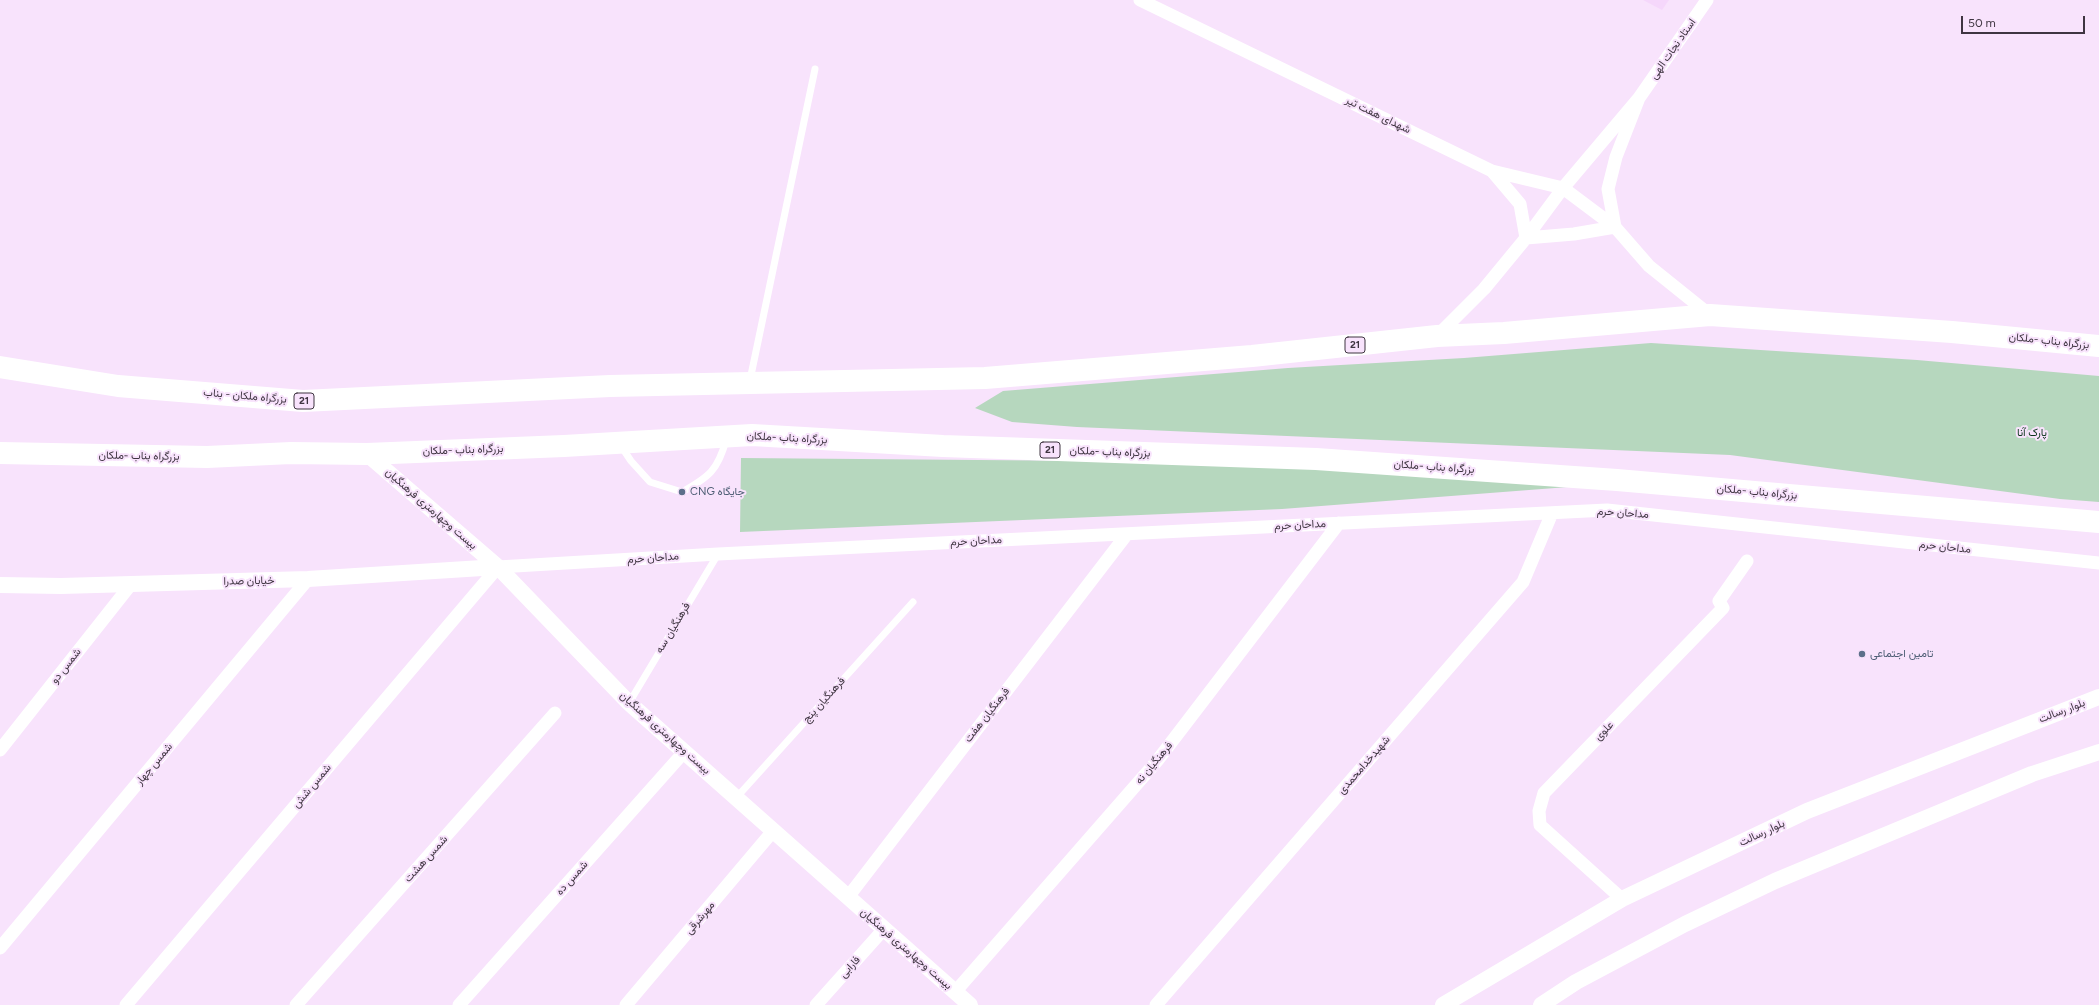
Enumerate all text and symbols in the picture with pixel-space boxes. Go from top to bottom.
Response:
scale bar [1963,8,2087,34]
street label: استاد نجات الهی [1647,16,1699,82]
text: 50 m [1968,16,1996,30]
street label: شهدای هفت تیر [1343,93,1413,137]
street label: بزرگراه بناب -ملکان [2008,330,2090,352]
road number: 21 [1345,337,1365,353]
street label: بزرگراه ملکان - بناب [203,386,287,406]
road number: 21 [294,393,314,409]
park label: پارک آنا [2017,426,2047,440]
street label: بزرگراه بناب -ملکان [746,429,828,447]
street label: بزرگراه بناب -ملکان [422,442,504,458]
road number: 21 [1040,442,1060,458]
street label: بزرگراه بناب -ملکان [1069,444,1151,460]
street label: بزرگراه بناب -ملکان [98,449,180,463]
street label: بزرگراه بناب -ملکان [1393,458,1475,476]
street label: بیست وچهارمتری فرهنگیان [382,466,480,552]
street label: بزرگراه بناب -ملکان [1716,482,1798,502]
place label: CNG جایگاه [690,485,745,499]
marker: CNG جایگاه [677,487,687,497]
street label: مداحان حرم [1597,505,1649,521]
street label: مداحان حرم [1274,517,1326,533]
street label: مداحان حرم [950,533,1002,549]
street label: مداحان حرم [1918,538,1972,556]
street label: مداحان حرم [627,550,679,566]
street label: خیابان صدرا [223,574,275,588]
street label: فرهنگیان سه [653,600,693,656]
street label: شمس دو [48,646,84,686]
place label: تامین اجتماعی [1870,647,1933,661]
marker: تامین اجتماعی [1857,649,1867,659]
street label: فرهنگیان پنج [800,674,848,726]
street label: فرهنگیان هفت [962,685,1012,745]
street label: بیست وچهارمتری فرهنگیان [617,689,713,777]
street label: بلوار رسالت [2037,696,2087,726]
street label: علوی [1592,719,1616,743]
street label: شهیدخدامحمدی [1335,733,1393,797]
street label: فرهنگیان نه [1132,739,1176,787]
street label: شمس چهار [133,740,175,788]
street label: شمس شش [290,761,334,811]
street label: بلوار رسالت [1737,817,1787,849]
street label: شمس هشت [402,833,450,885]
street label: شمس ده [553,858,591,898]
street label: مهرشرقی [682,899,718,937]
street label: بیست وچهارمتری فرهنگیان [857,906,955,992]
street label: فارابی [837,953,863,981]

